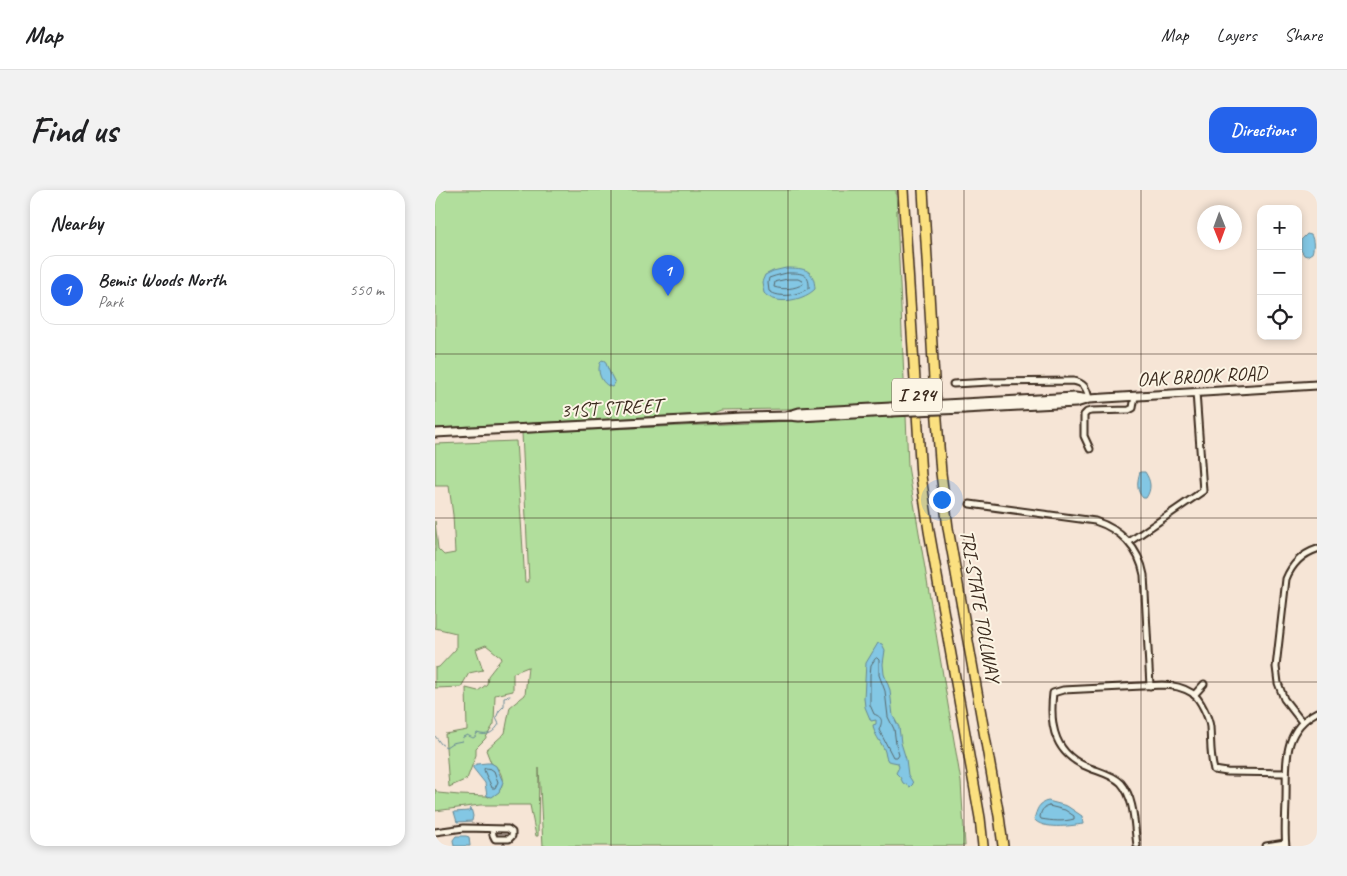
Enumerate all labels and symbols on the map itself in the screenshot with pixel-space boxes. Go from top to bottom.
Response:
north arrow [1197,205,1242,250]
pin: 1 [652,255,684,296]
street label: OAK BROOK ROAD [1137,360,1270,392]
road number: I 294 [892,378,942,412]
street label: 31ST STREET [560,393,667,423]
your location [929,487,955,513]
street label: TRI-STATE TOLLWAY [954,528,1006,687]

